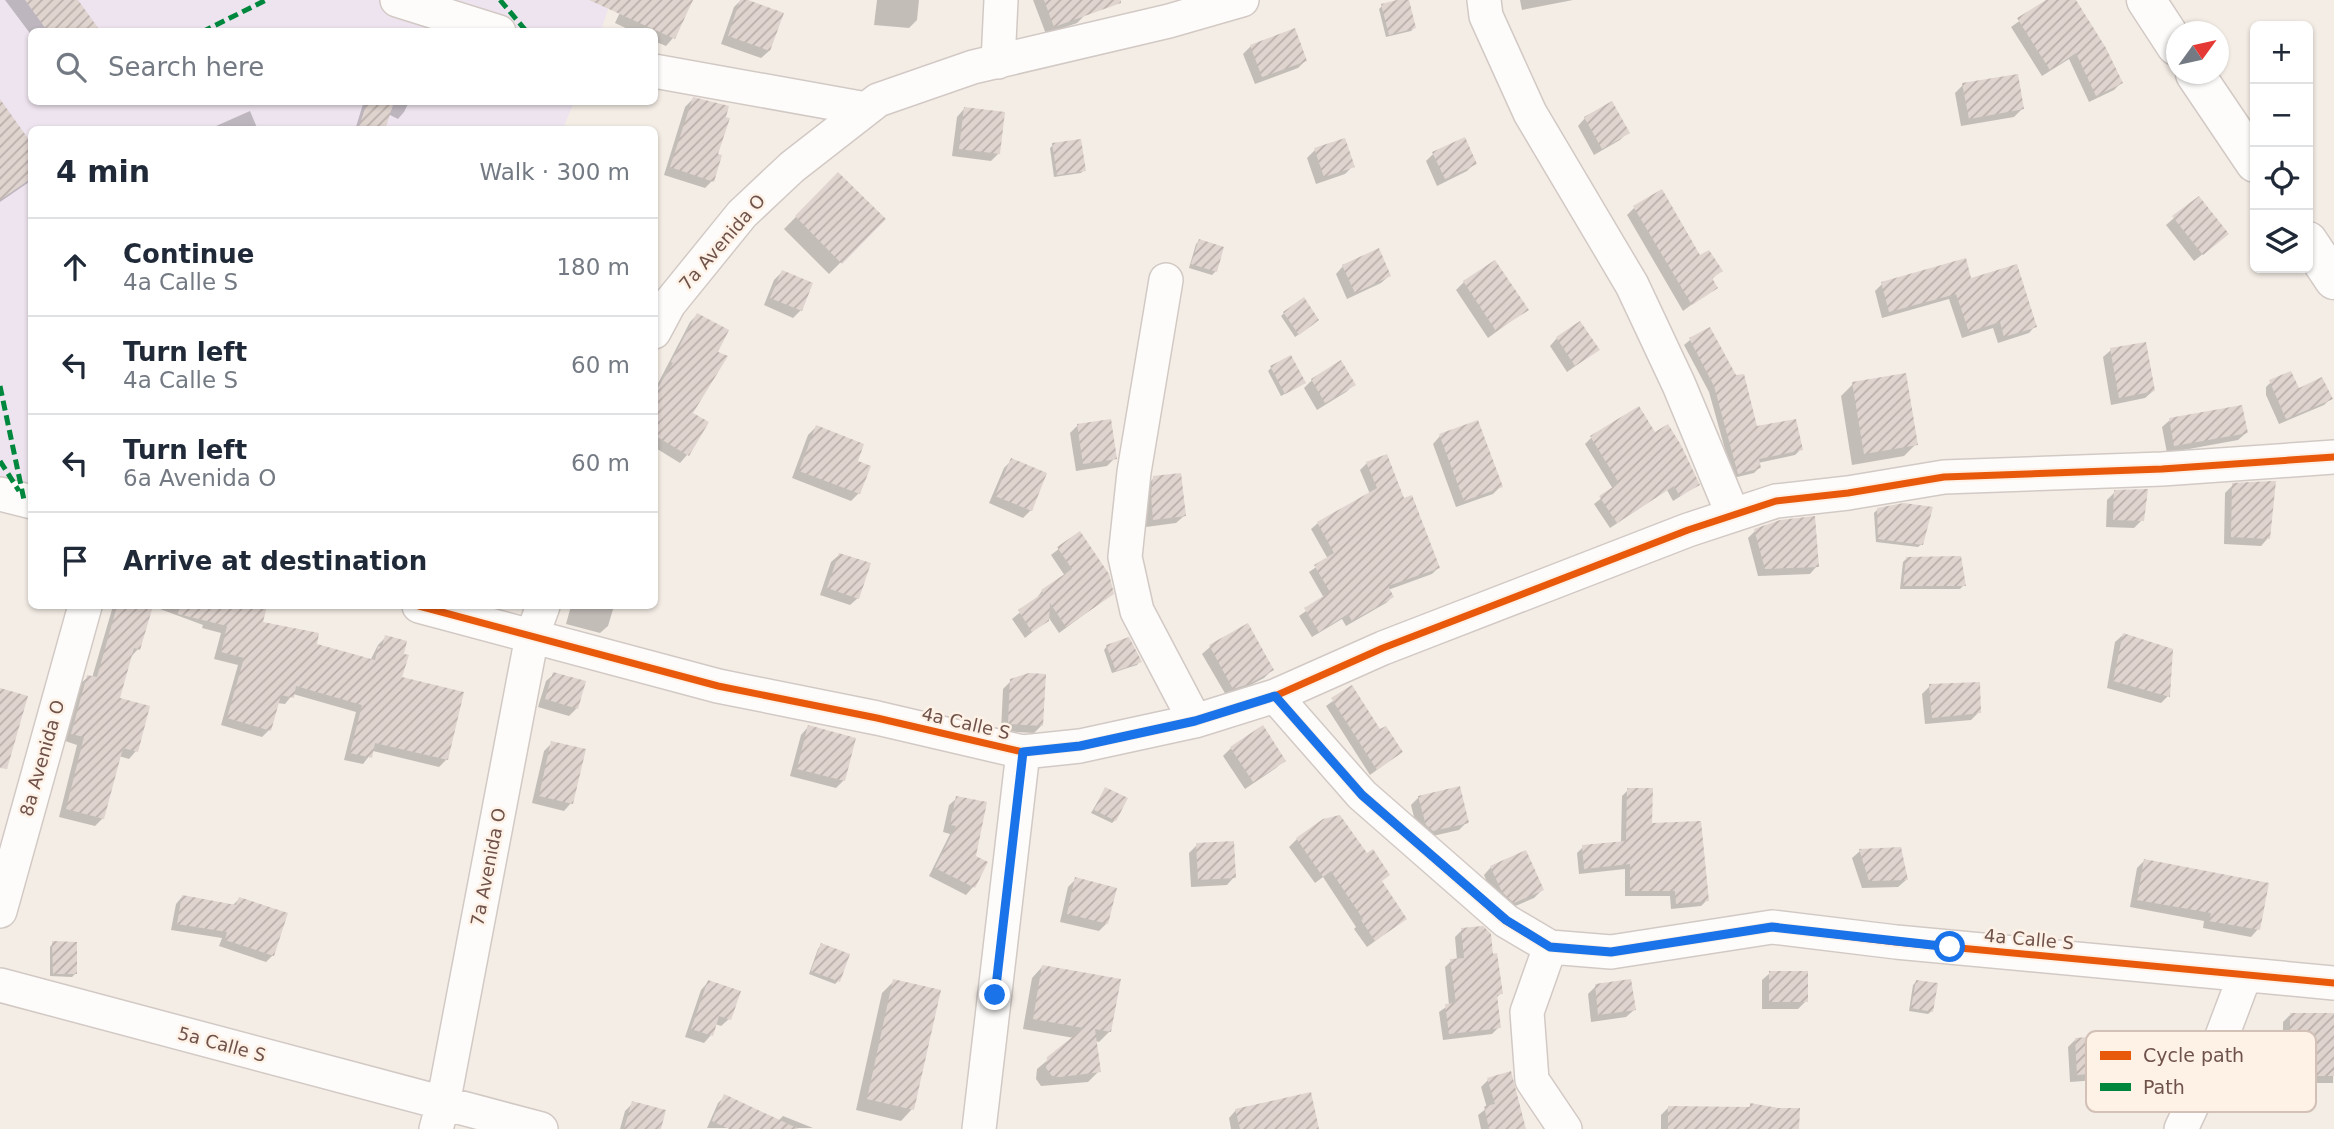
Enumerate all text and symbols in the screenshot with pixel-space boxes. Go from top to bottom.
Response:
north arrow [2166,21,2229,84]
map controls [2250,21,2313,273]
button: + [2250,21,2313,84]
search box [28,28,658,105]
icon: search [52,48,90,86]
text: Search here [108,52,264,82]
button: − [2250,84,2313,147]
button: locate [2250,147,2313,210]
text: 4 min [56,154,150,189]
text: Walk · 300 m [479,159,630,185]
street label: 7a Avenida O [675,190,769,294]
button: layers [2250,210,2313,273]
text: Continue [123,239,254,269]
icon: ahead [56,248,94,286]
text: 180 m [556,254,630,280]
text: 4a Calle S [123,269,238,295]
text: Turn left [123,337,247,367]
icon: left [56,346,94,384]
text: 60 m [571,352,630,378]
text: 4a Calle S [123,367,238,393]
text: Turn left [123,435,247,465]
icon: left [56,444,94,482]
text: 60 m [571,450,630,476]
text: 6a Avenida O [123,465,276,491]
icon: arrive [56,542,94,580]
text: Arrive at destination [123,546,427,576]
street label: 8a Avenida O [15,697,69,819]
street label: 4a Calle S [920,703,1012,743]
street label: 7a Avenida O [466,806,510,928]
street label: 4a Calle S [1983,925,2075,953]
route start [1934,931,1965,962]
route end [979,979,1010,1010]
street label: 5a Calle S [176,1022,268,1066]
legend [2086,1031,2316,1112]
text: Cycle path [2143,1044,2244,1066]
text: Path [2143,1076,2185,1098]

